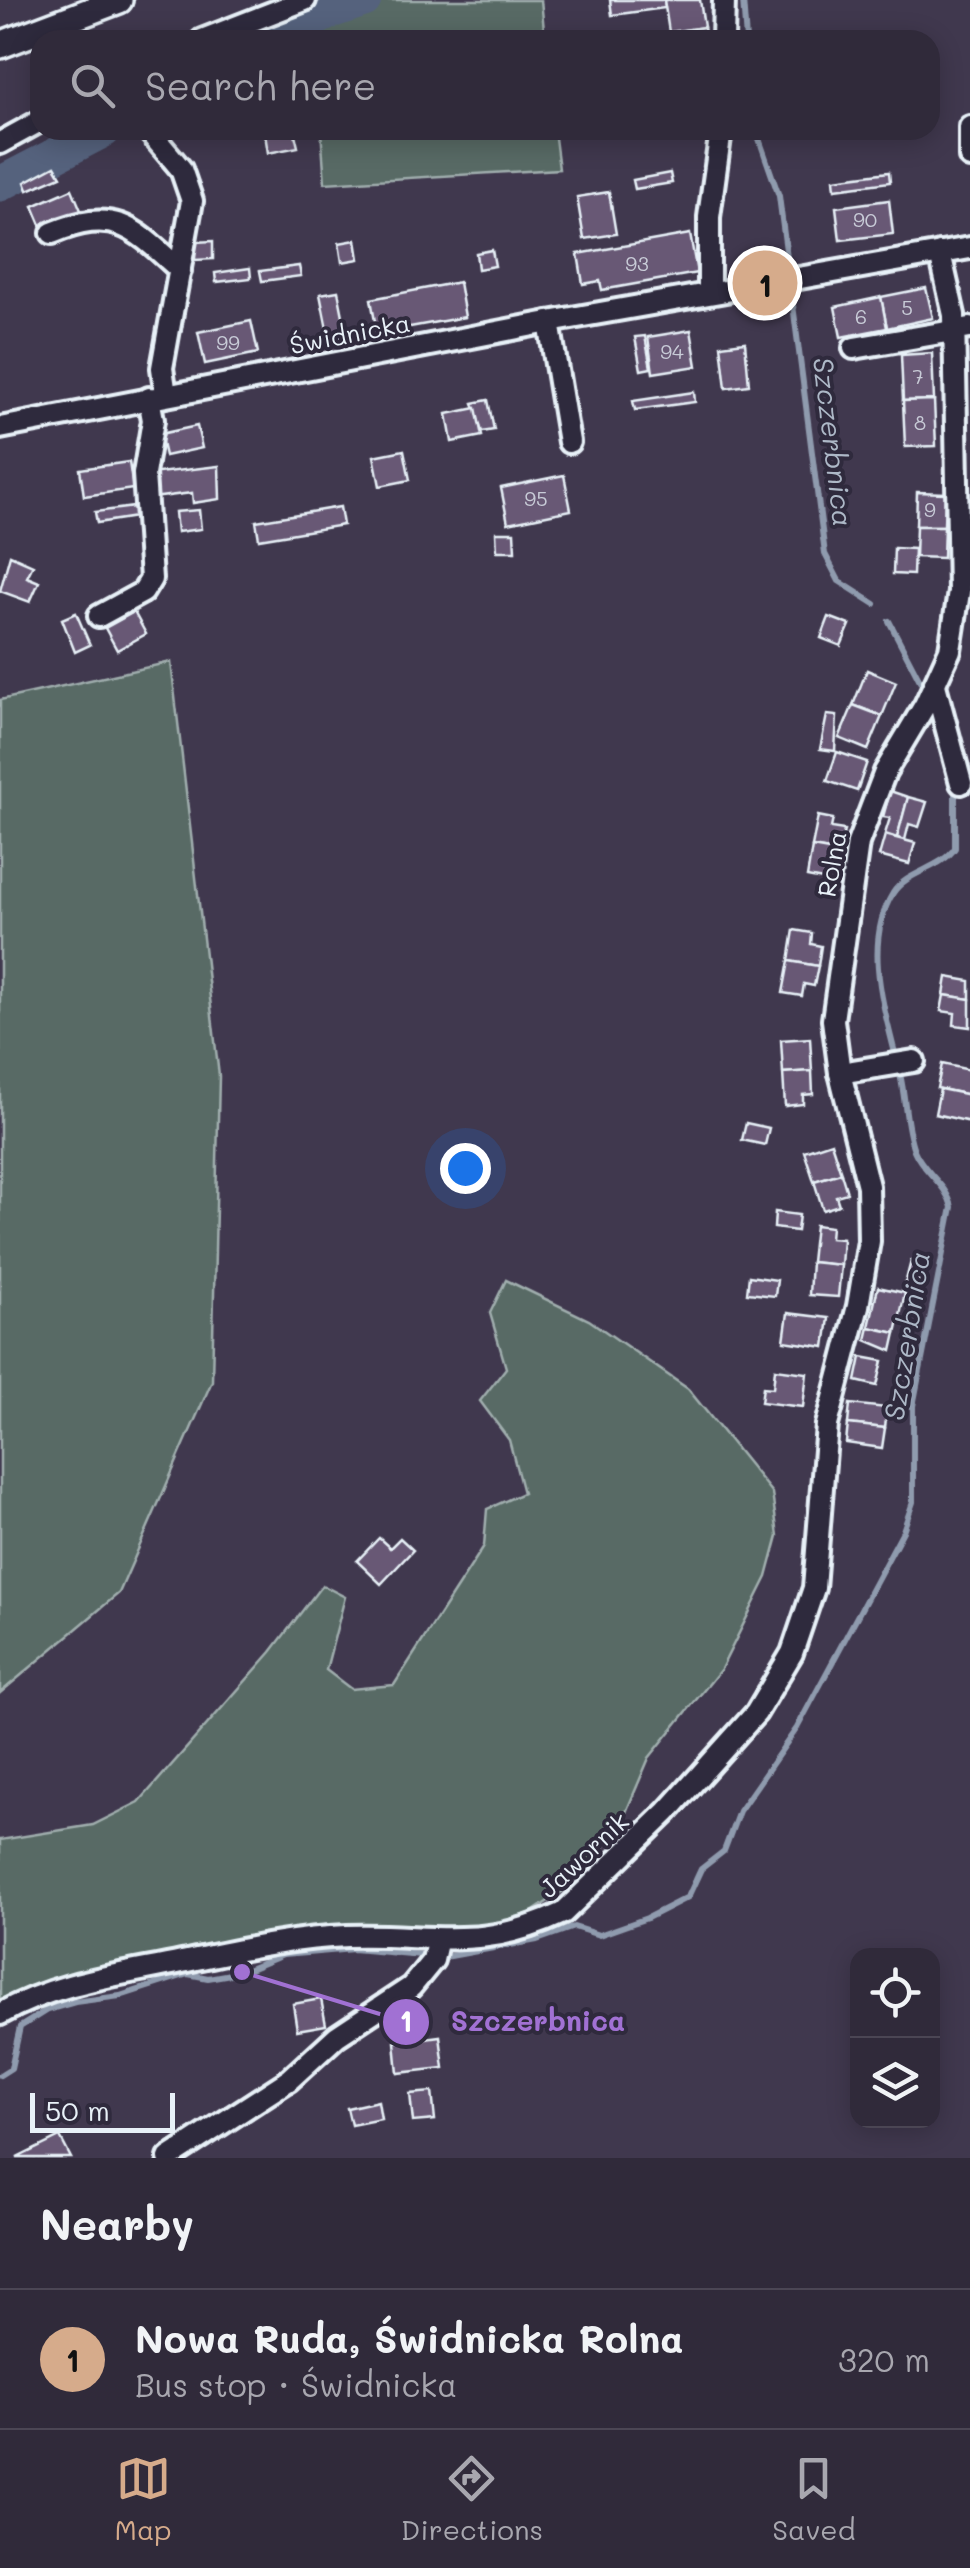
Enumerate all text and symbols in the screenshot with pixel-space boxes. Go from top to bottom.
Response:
search box [30,30,940,140]
icon: search [65,58,120,113]
text: Search here [145,60,376,110]
house number: 90 [853,206,877,232]
pin: 1 [732,246,798,320]
house number: 93 [625,250,649,276]
house number: 5 [901,294,913,320]
house number: 6 [855,303,867,329]
street label: Świdnicka [287,306,413,360]
house number: 99 [216,329,240,355]
house number: 94 [660,338,684,364]
water label: Szczerbnica [806,355,862,529]
house number: 7 [912,363,924,389]
house number: 8 [914,409,926,435]
house number: 95 [524,485,548,511]
house number: 9 [924,496,936,522]
street label: Rolna [809,828,853,899]
your location [440,1143,491,1194]
water label: Szczerbnica [875,1249,937,1423]
street label: Jawornik [532,1805,635,1904]
map controls [850,1948,940,2128]
button: locate [850,1948,940,2038]
callout: Szczerbnica [381,1993,645,2051]
text: 1 [399,2000,413,2040]
text: Szczerbnica [451,2002,625,2038]
button: layers [850,2038,940,2128]
scale bar [30,2088,175,2132]
text: 50 m [45,2092,110,2128]
text: Nearby [40,2196,194,2251]
text: Nowa Ruda, Świdnicka Rolna [135,2313,684,2363]
text: 1 [65,2338,80,2380]
text: 320 m [838,2338,930,2380]
text: Bus stop · Świdnicka [135,2363,457,2405]
tab: Map [115,2451,172,2547]
tab: Directions [401,2451,543,2547]
tab: Saved [772,2451,855,2547]

